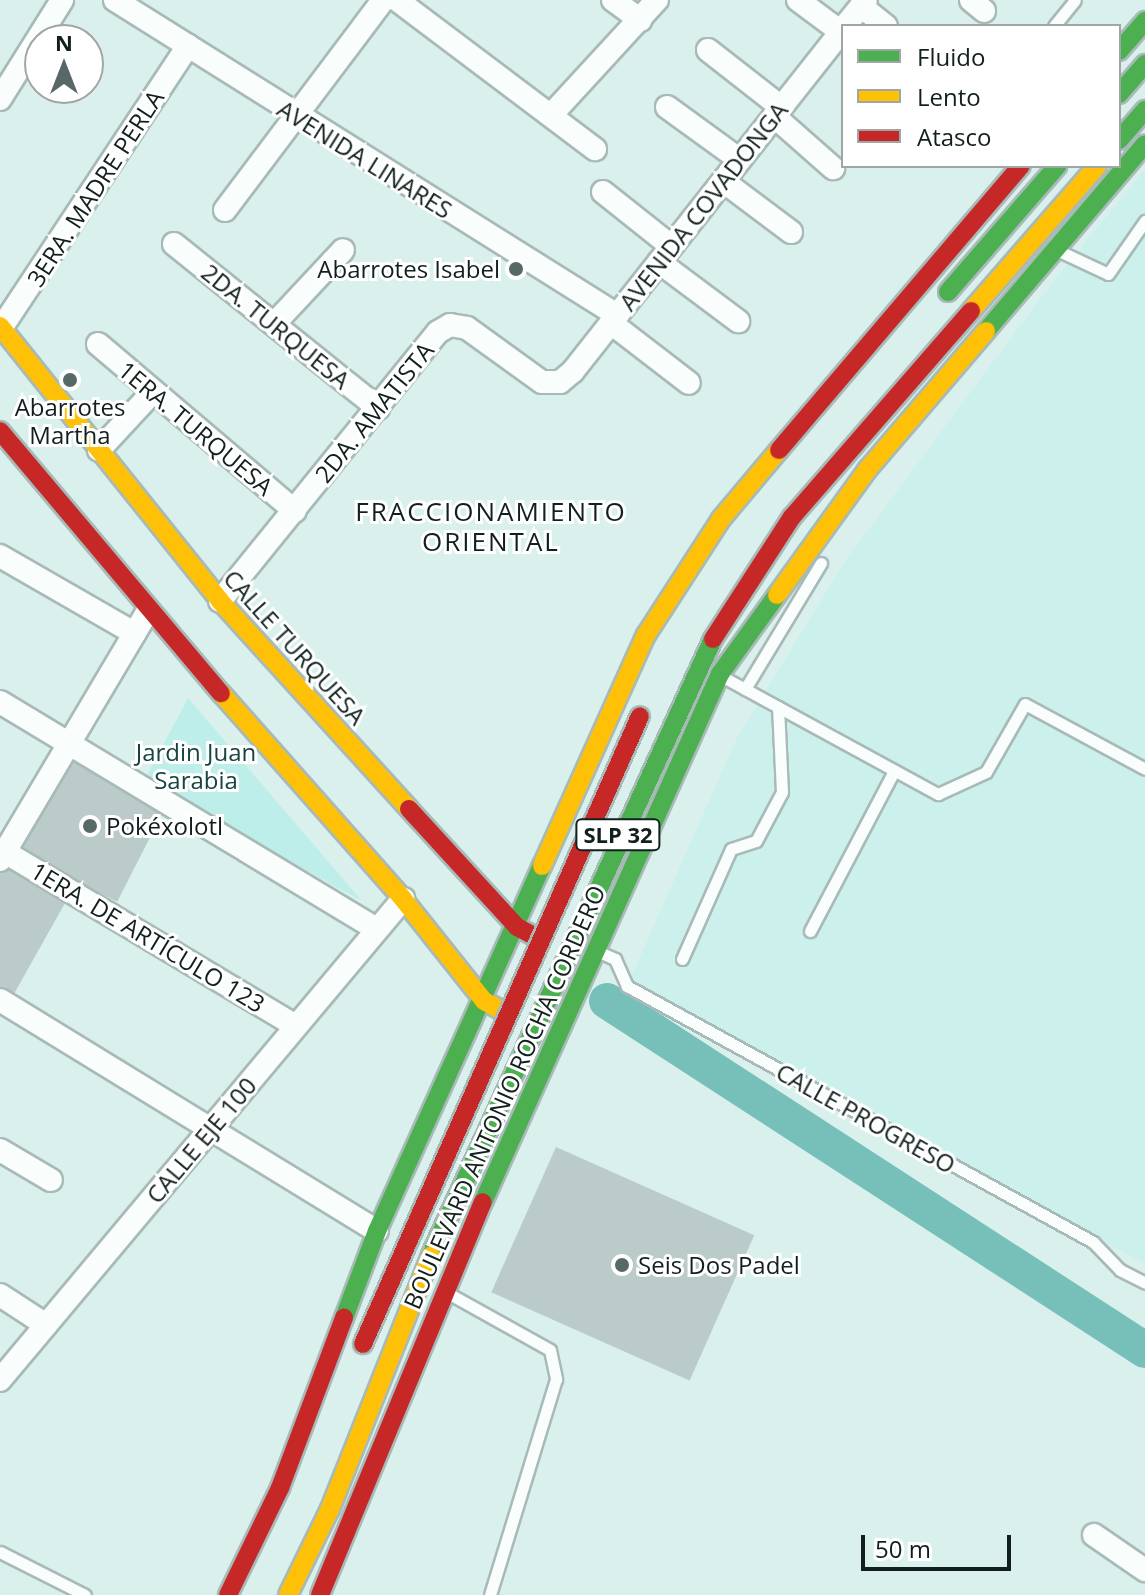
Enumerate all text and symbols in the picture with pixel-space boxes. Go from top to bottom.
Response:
north arrow [24,24,104,104]
legend [841,24,1121,168]
text: N [55,27,73,57]
text: Fluido [917,40,985,73]
text: Lento [917,80,981,113]
street label: 3ERA. MADRE PERLA [21,84,169,292]
street label: AVENIDA LINARES [272,94,458,224]
street label: AVENIDA COVADONGA [613,96,793,316]
text: Atasco [917,120,991,153]
place label: Abarrotes Isabel [317,255,500,283]
street label: 2DA. TURQUESA [196,257,356,395]
marker: Abarrotes Isabel [507,260,525,278]
street label: 2DA. AMATISTA [309,336,439,488]
street label: 1ERA. TURQUESA [113,355,279,501]
marker: Abarrotes Martha [61,371,79,389]
place label: Abarrotes Martha [15,393,125,449]
district label: FRACCIONAMIENTO ORIENTAL [355,496,627,558]
street label: CALLE TURQUESA [218,564,372,730]
park label: Jardin Juan Sarabia [136,738,256,794]
place label: Pokéxolotl [106,812,223,840]
marker: Pokéxolotl [81,817,99,835]
road number: SLP 32 [574,817,662,853]
street label: 1ERA. DE ARTÍCULO 123 [26,856,270,1018]
street label: BOULEVARD ANTONIO ROCHA CORDERO [397,881,611,1313]
street label: CALLE PROGRESO [771,1057,961,1179]
street label: CALLE EJE 100 [140,1071,262,1209]
place label: Seis Dos Padel [638,1251,800,1279]
marker: Seis Dos Padel [613,1256,631,1274]
scale bar [865,1519,1015,1569]
text: 50 m [875,1532,931,1565]

